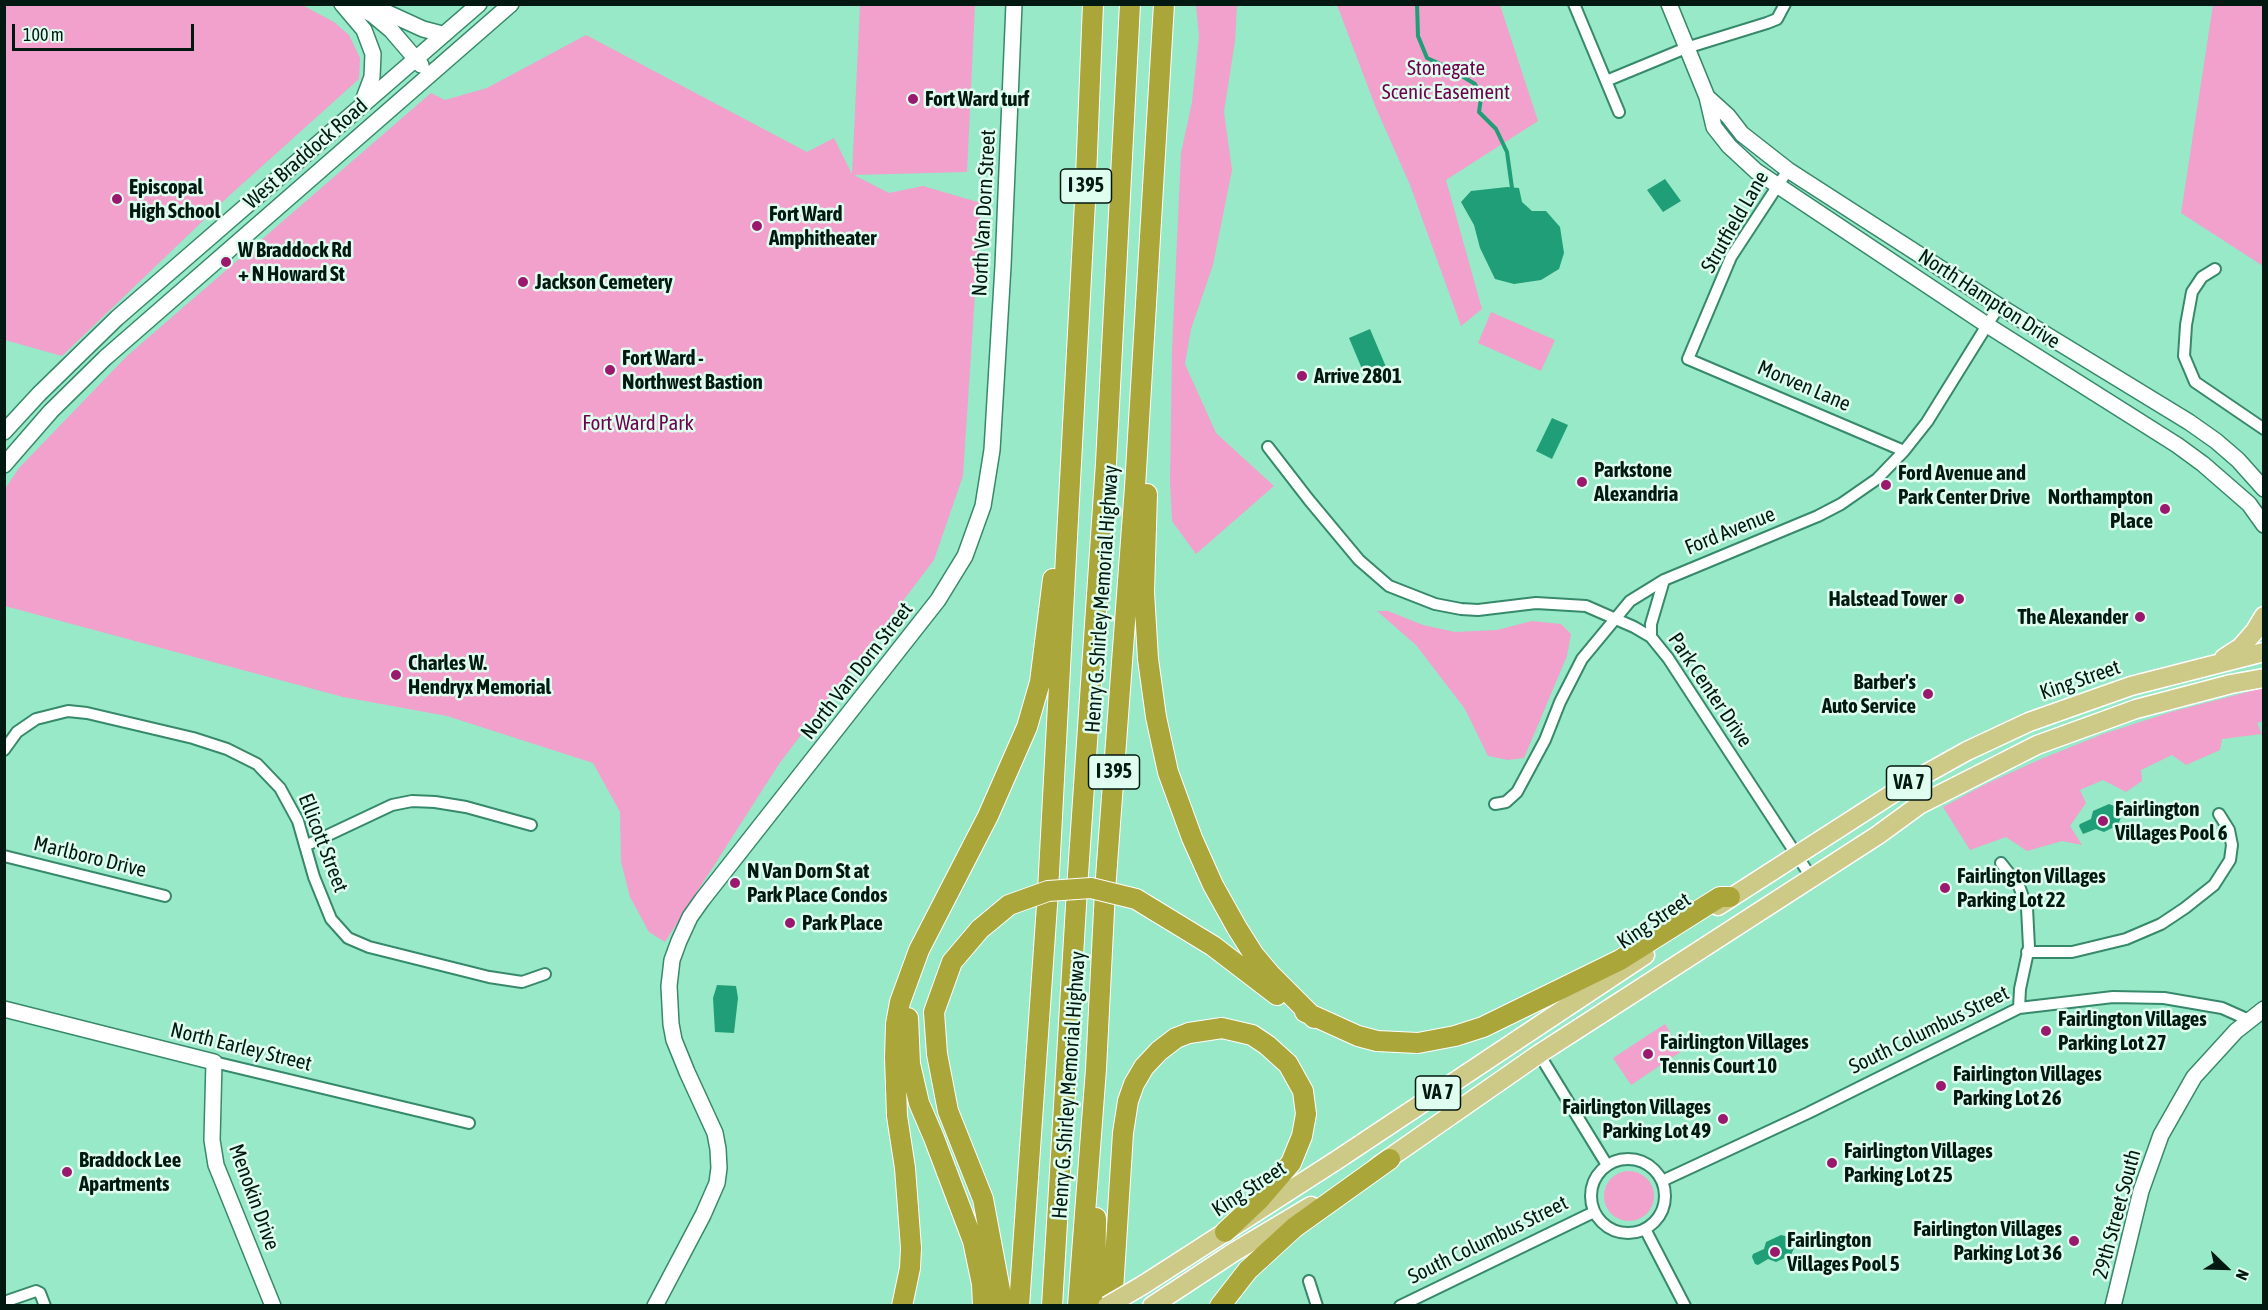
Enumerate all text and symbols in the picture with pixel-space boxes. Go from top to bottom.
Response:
scale bar [15,12,196,50]
text: 100 m [23,24,64,45]
park label: Stonegate Scenic Easement [1382,55,1510,105]
place label: Fort Ward turf [925,86,1029,112]
marker: Fort Ward turf [906,92,920,106]
street label: West Braddock Road [239,93,373,215]
street label: North Van Dorn Street [967,129,1001,297]
street label: Strutfield Lane [1696,167,1774,277]
road number: I 395 [1060,169,1112,203]
place label: Episcopal High School [129,174,220,224]
marker: Episcopal High School [110,192,124,206]
place label: Fort Ward Amphitheater [769,201,876,251]
marker: Fort Ward Amphitheater [750,219,764,233]
place label: W Braddock Rd + N Howard St [238,237,352,287]
street label: North Hampton Drive [1913,244,2065,354]
marker: W Braddock Rd + N Howard St [219,255,233,269]
place label: Jackson Cemetery [535,269,673,295]
marker: Jackson Cemetery [516,275,530,289]
place label: Fort Ward - Northwest Bastion [622,345,763,395]
street label: Morven Lane [1754,355,1854,417]
marker: Fort Ward - Northwest Bastion [603,363,617,377]
place label: Arrive 2801 [1314,363,1402,389]
marker: Arrive 2801 [1295,369,1309,383]
park label: Fort Ward Park [582,410,694,436]
place label: Parkstone Alexandria [1594,457,1678,507]
place label: Ford Avenue and Park Center Drive [1898,460,2030,510]
street label: Henry G. Shirley Memorial Highway [1080,464,1124,734]
marker: Parkstone Alexandria [1575,475,1589,489]
marker: Ford Avenue and Park Center Drive [1879,478,1893,492]
place label: Northampton Place [2048,484,2153,534]
street label: Ford Avenue [1681,502,1779,560]
marker: Northampton Place [2158,502,2172,516]
place label: Halstead Tower [1828,586,1947,612]
marker: Halstead Tower [1952,592,1966,606]
street label: North Van Dorn Street [796,598,918,744]
place label: The Alexander [2018,604,2128,630]
marker: The Alexander [2133,610,2147,624]
street label: Park Center Drive [1663,628,1757,752]
place label: Charles W. Hendryx Memorial [408,650,551,700]
street label: King Street [2037,655,2123,705]
marker: Charles W. Hendryx Memorial [389,668,403,682]
place label: Barber's Auto Service [1822,669,1916,719]
marker: Barber's Auto Service [1921,687,1935,701]
road number: I 395 [1088,755,1140,789]
road number: VA 7 [1886,766,1932,800]
street label: Ellicott Street [293,790,353,896]
place label: Fairlington Villages Pool 6 [2115,796,2228,846]
marker: Fairlington Villages Pool 6 [2096,814,2110,828]
street label: Marlboro Drive [31,831,149,883]
place label: N Van Dorn St at Park Place Condos [747,858,887,908]
place label: Fairlington Villages Parking Lot 22 [1957,863,2106,913]
marker: N Van Dorn St at Park Place Condos [728,876,742,890]
marker: Fairlington Villages Parking Lot 22 [1938,881,1952,895]
street label: King Street [1612,887,1696,955]
place label: Park Place [802,910,883,936]
marker: Park Place [783,916,797,930]
street label: Henry G. Shirley Memorial Highway [1047,950,1091,1220]
street label: South Columbus Street [1845,980,2013,1080]
place label: Fairlington Villages Parking Lot 27 [2058,1006,2207,1056]
street label: North Earley Street [168,1017,314,1077]
marker: Fairlington Villages Parking Lot 27 [2039,1024,2053,1038]
place label: Fairlington Villages Tennis Court 10 [1660,1029,1809,1079]
marker: Fairlington Villages Tennis Court 10 [1641,1047,1655,1061]
place label: Fairlington Villages Parking Lot 26 [1953,1061,2102,1111]
road number: VA 7 [1416,1076,1460,1110]
marker: Fairlington Villages Parking Lot 26 [1934,1079,1948,1093]
place label: Fairlington Villages Parking Lot 49 [1562,1094,1711,1144]
marker: Fairlington Villages Parking Lot 49 [1716,1112,1730,1126]
place label: Fairlington Villages Parking Lot 25 [1844,1138,1993,1188]
street label: Menokin Drive [223,1141,285,1253]
place label: Braddock Lee Apartments [79,1147,181,1197]
street label: 29th Street South [2088,1147,2146,1281]
street label: King Street [1207,1156,1291,1222]
marker: Fairlington Villages Parking Lot 25 [1825,1156,1839,1170]
marker: Braddock Lee Apartments [60,1165,74,1179]
street label: South Columbus Street [1404,1190,1572,1290]
place label: Fairlington Villages Parking Lot 36 [1913,1216,2062,1266]
place label: Fairlington Villages Pool 5 [1787,1227,1900,1277]
marker: Fairlington Villages Parking Lot 36 [2067,1234,2081,1248]
north arrow [2196,1238,2256,1298]
marker: Fairlington Villages Pool 5 [1768,1245,1782,1259]
text: N [2232,1267,2253,1283]

